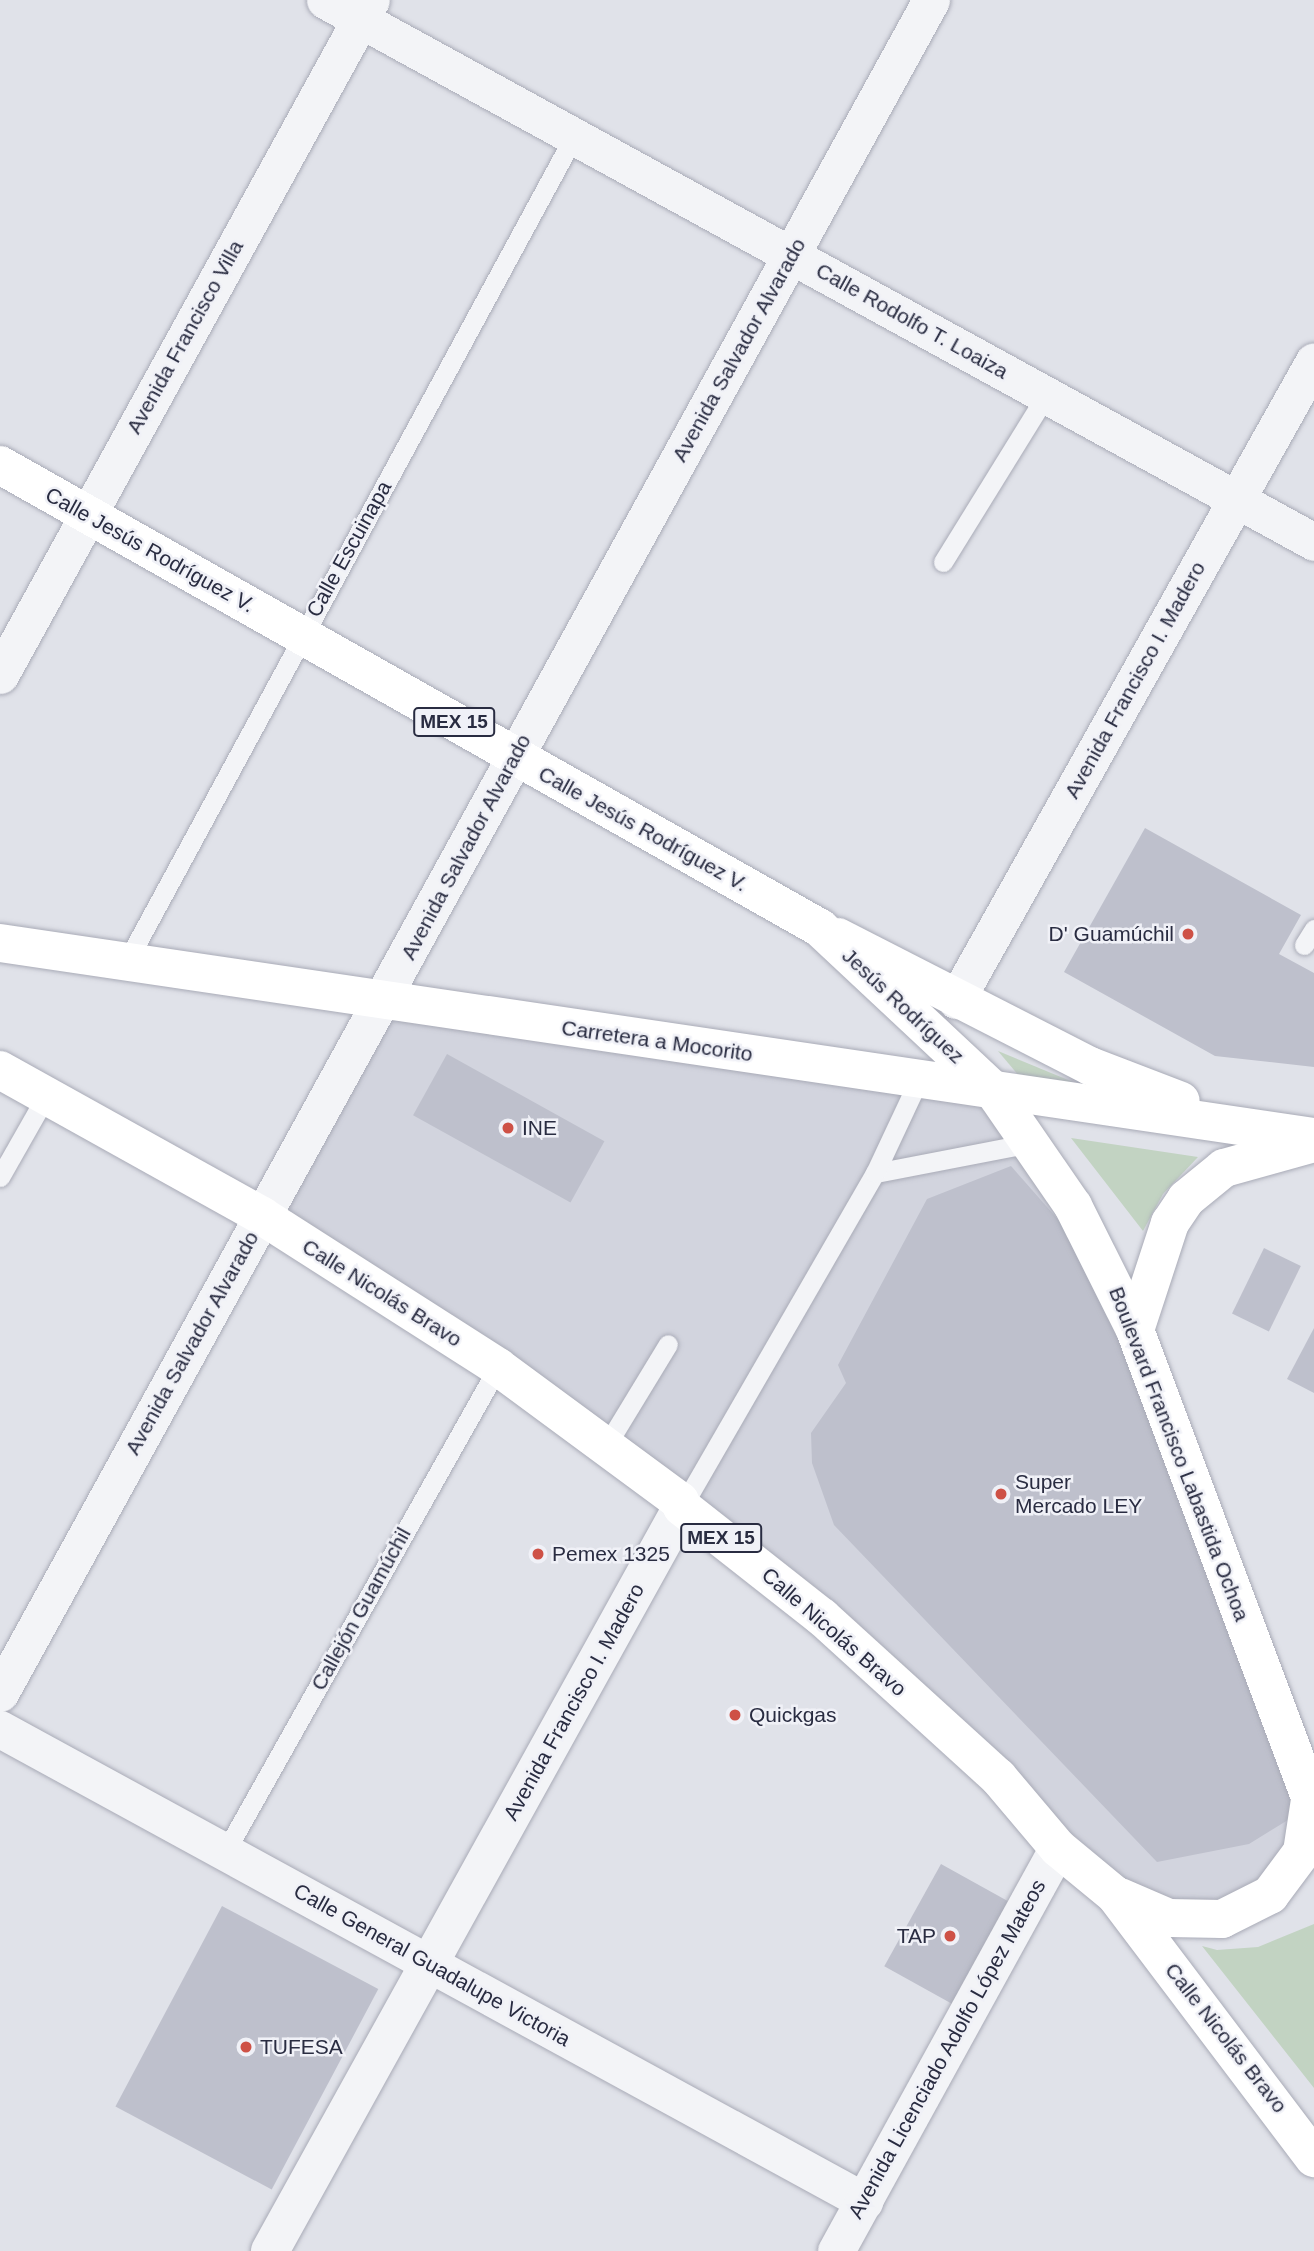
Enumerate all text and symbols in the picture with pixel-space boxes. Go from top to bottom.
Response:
street label: Avenida Salvador Alvarado [667,233,811,467]
street label: Avenida Francisco Villa [121,236,249,438]
street label: Calle Rodolfo T. Loaiza [811,258,1013,384]
street label: Calle Escuinapa [301,477,397,621]
street label: Calle Jesús Rodríguez V. [41,482,259,618]
street label: Avenida Francisco I. Madero [1059,557,1211,803]
road number: MEX 15 [412,706,496,737]
street label: Avenida Salvador Alvarado [396,729,536,965]
street label: Calle Jesús Rodríguez V. [534,761,752,897]
place label: D' Guamúchil [1049,921,1174,947]
marker: D' Guamúchil [1180,926,1196,942]
street label: Jesús Rodríguez [837,943,969,1069]
street label: Carretera a Mocorito [560,1015,754,1067]
place label: INE [522,1115,557,1141]
marker: INE [500,1120,516,1136]
street label: Avenida Salvador Alvarado [120,1226,264,1460]
street label: Calle Nicolás Bravo [298,1234,466,1352]
street label: Boulevard Francisco Labastida Ochoa [1103,1283,1255,1625]
place label: Super Mercado LEY [1015,1469,1142,1519]
marker: Super Mercado LEY [993,1486,1009,1502]
road number: MEX 15 [679,1522,763,1554]
street label: Callejón Guamúchil [306,1523,416,1695]
place label: Pemex 1325 [552,1541,670,1567]
marker: Pemex 1325 [530,1546,546,1562]
street label: Calle Nicolás Bravo [757,1562,911,1702]
street label: Avenida Francisco I. Madero [498,1579,650,1825]
place label: Quickgas [749,1702,837,1728]
marker: Quickgas [727,1707,743,1723]
street label: Avenida Licenciado Adolfo López Mateos [843,1875,1051,2223]
street label: Calle General Guadalupe Victoria [289,1878,575,2052]
place label: TAP [897,1923,936,1949]
marker: TAP [942,1928,958,1944]
street label: Calle Nicolás Bravo [1160,1958,1292,2118]
place label: TUFESA [260,2034,343,2060]
marker: TUFESA [238,2039,254,2055]

